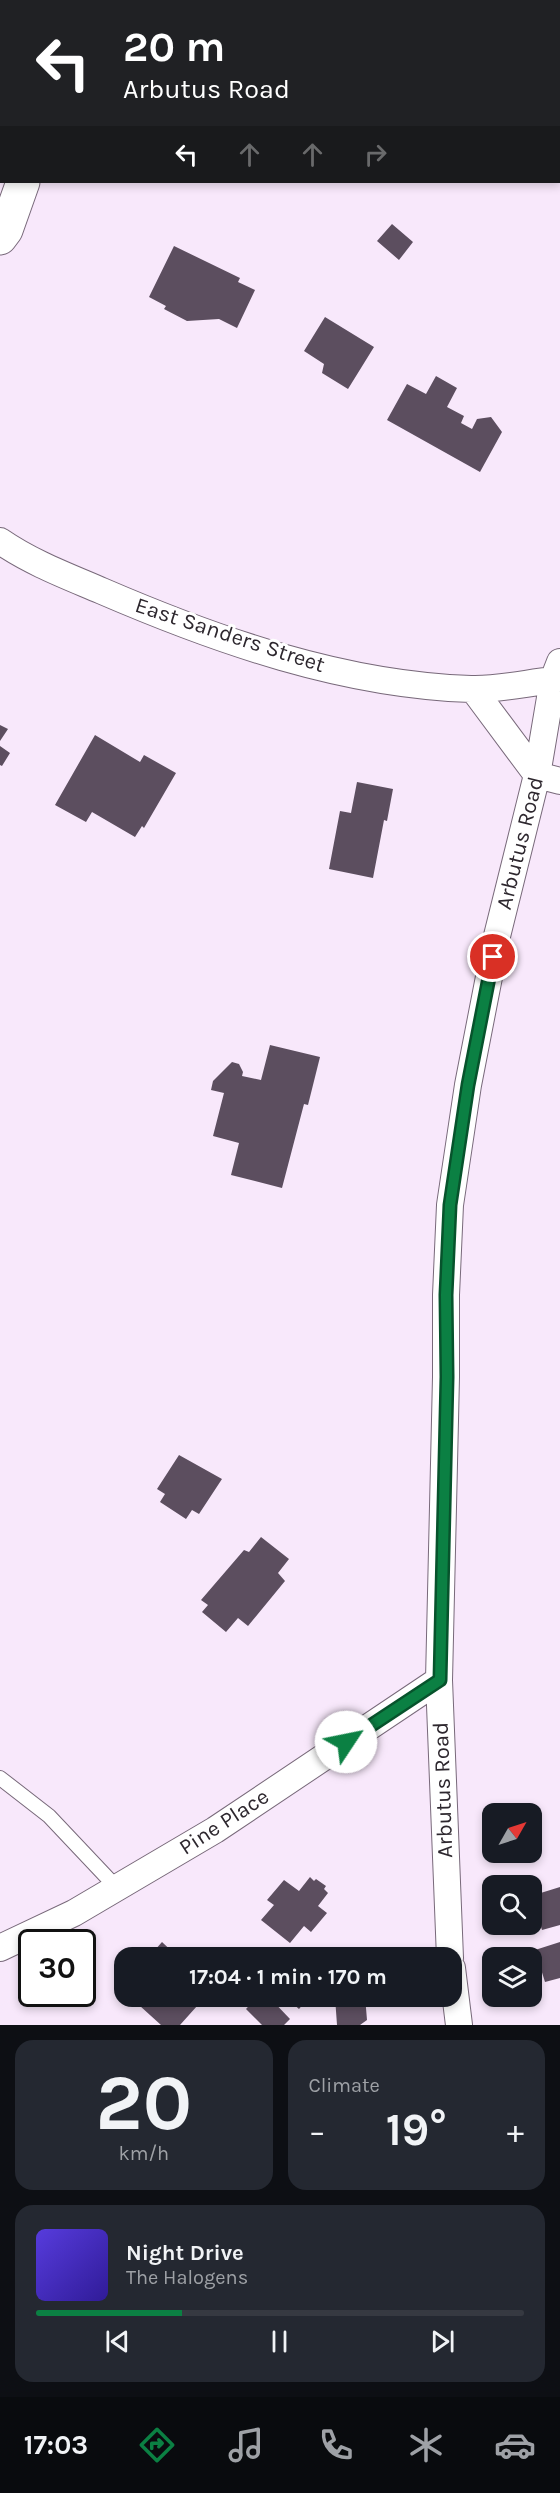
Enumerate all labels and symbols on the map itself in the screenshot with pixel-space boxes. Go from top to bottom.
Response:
street label: East Sanders Street [132,592,328,678]
street label: Arbutus Road [491,774,549,912]
pin [467,931,518,982]
position arrow [314,1710,378,1774]
street label: Arbutus Road [428,1722,458,1858]
street label: Pine Place [174,1783,274,1861]
north arrow [482,1803,542,1863]
speed limit sign: 30 [18,1929,96,2007]

